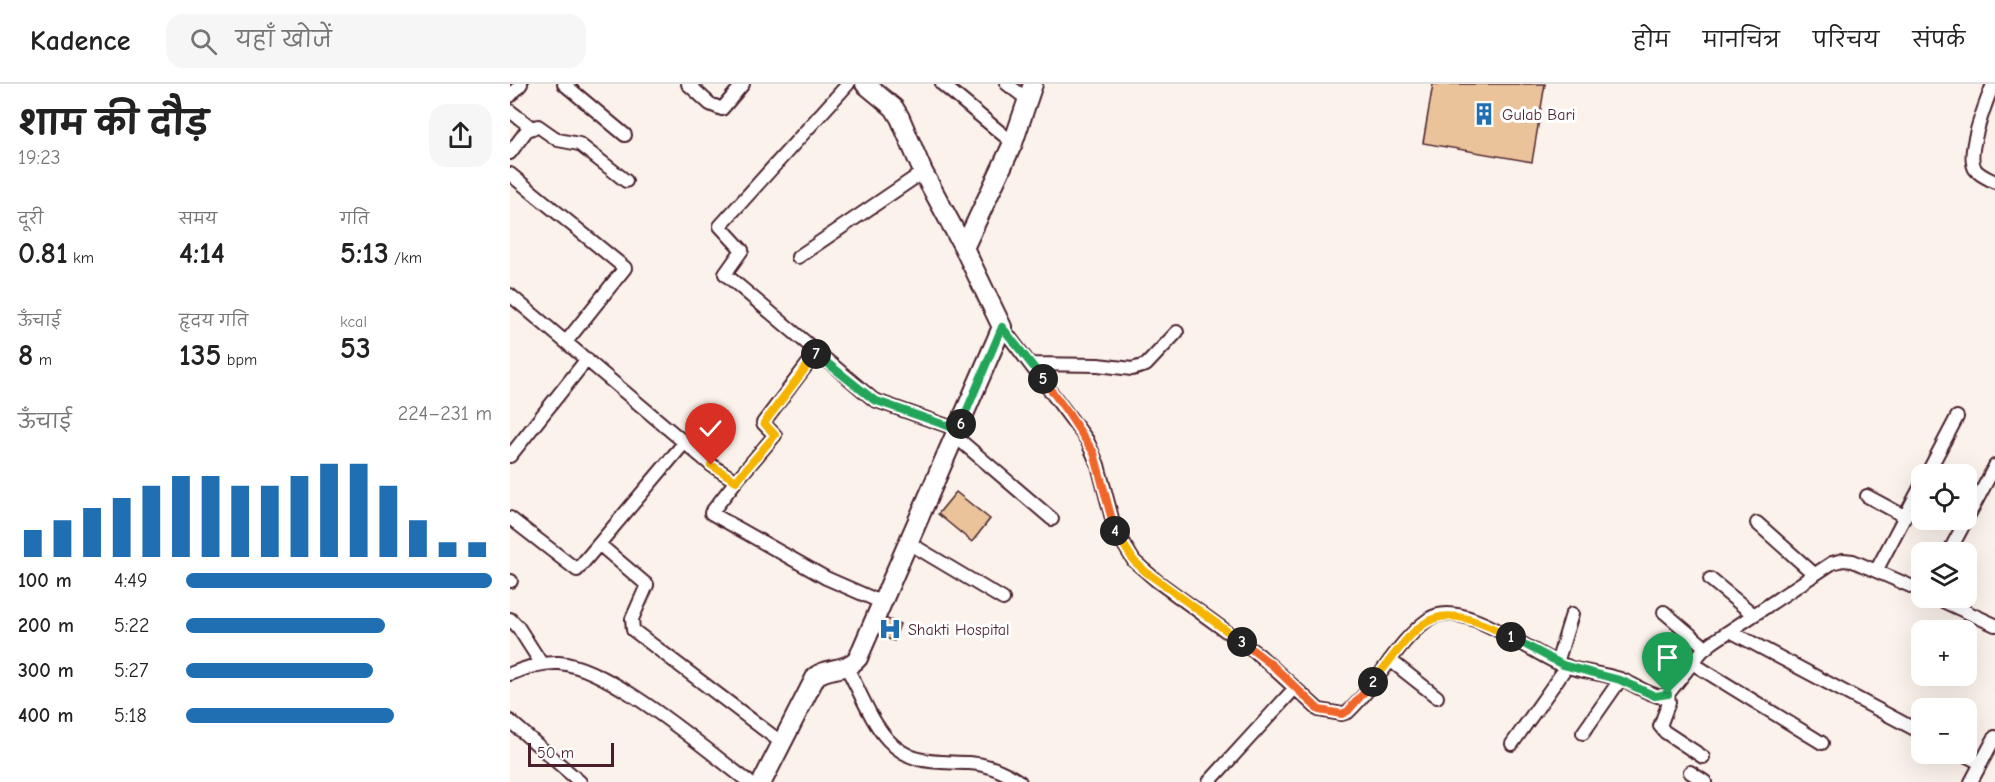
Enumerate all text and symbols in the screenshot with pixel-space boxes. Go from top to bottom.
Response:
search box [166,14,586,68]
text: Kadence [30,25,130,57]
icon: search [187,25,220,58]
text: यहाँ खोजें [235,27,332,53]
text: होम [1633,28,1670,52]
text: मानचित्र [1703,28,1780,52]
text: परिचय [1813,28,1879,52]
text: संपर्क [1912,28,1965,52]
building icon: Gulab Bari [1471,101,1497,127]
text: शाम की दौड़ [18,104,209,142]
button: share [429,104,492,167]
place label: Gulab Bari [1502,106,1575,124]
text: 19:23 [18,146,61,169]
text: दूरी [18,210,43,228]
text: समय [179,210,217,228]
text: गति [340,210,369,228]
text: 0.81 [18,236,68,271]
text: 4:14 [179,236,225,271]
text: 5:13 [340,236,389,271]
text: km [68,249,94,267]
text: /km [389,249,422,267]
text: ऊँचाई [18,312,61,330]
text: हृदय गति [179,312,248,330]
text: kcal [340,313,367,331]
text: 53 [340,331,371,366]
text: 8 [18,338,33,373]
text: 135 [179,338,222,373]
pin: 7 [801,339,831,369]
text: 7 [812,345,820,363]
text: m [33,351,52,369]
text: bpm [222,351,257,369]
pin: 5 [1028,364,1058,394]
text: 5 [1039,370,1047,388]
text: 224–231 m [398,402,492,425]
pin [685,403,736,465]
pin: 6 [946,409,976,439]
text: ऊँचाई [18,410,72,433]
icon: check [694,412,727,445]
text: 6 [957,415,965,433]
map controls [1911,464,1977,764]
button: locate [1911,464,1977,530]
pin: 4 [1100,516,1130,546]
text: 4 [1111,522,1119,540]
button: layers [1911,542,1977,608]
text: 100 m [18,569,72,592]
text: 4:49 [114,569,148,592]
text: 200 m [18,614,74,637]
text: 5:22 [114,614,149,637]
hospital icon: Shakti Hospital [877,616,903,642]
button: + [1911,620,1977,686]
place label: Shakti Hospital [908,621,1010,639]
pin: 1 [1496,622,1526,652]
pin: 3 [1227,627,1257,657]
text: 1 [1508,628,1514,646]
pin [1642,632,1693,694]
text: 3 [1238,633,1246,651]
icon: arrive [1651,641,1684,674]
text: 300 m [18,659,74,682]
text: 5:27 [114,659,148,682]
pin: 2 [1358,667,1388,697]
text: 2 [1369,673,1377,691]
button: − [1911,698,1977,764]
text: 400 m [18,704,73,727]
text: 5:18 [114,704,147,727]
scale bar [528,740,614,768]
text: 50 m [537,744,574,762]

